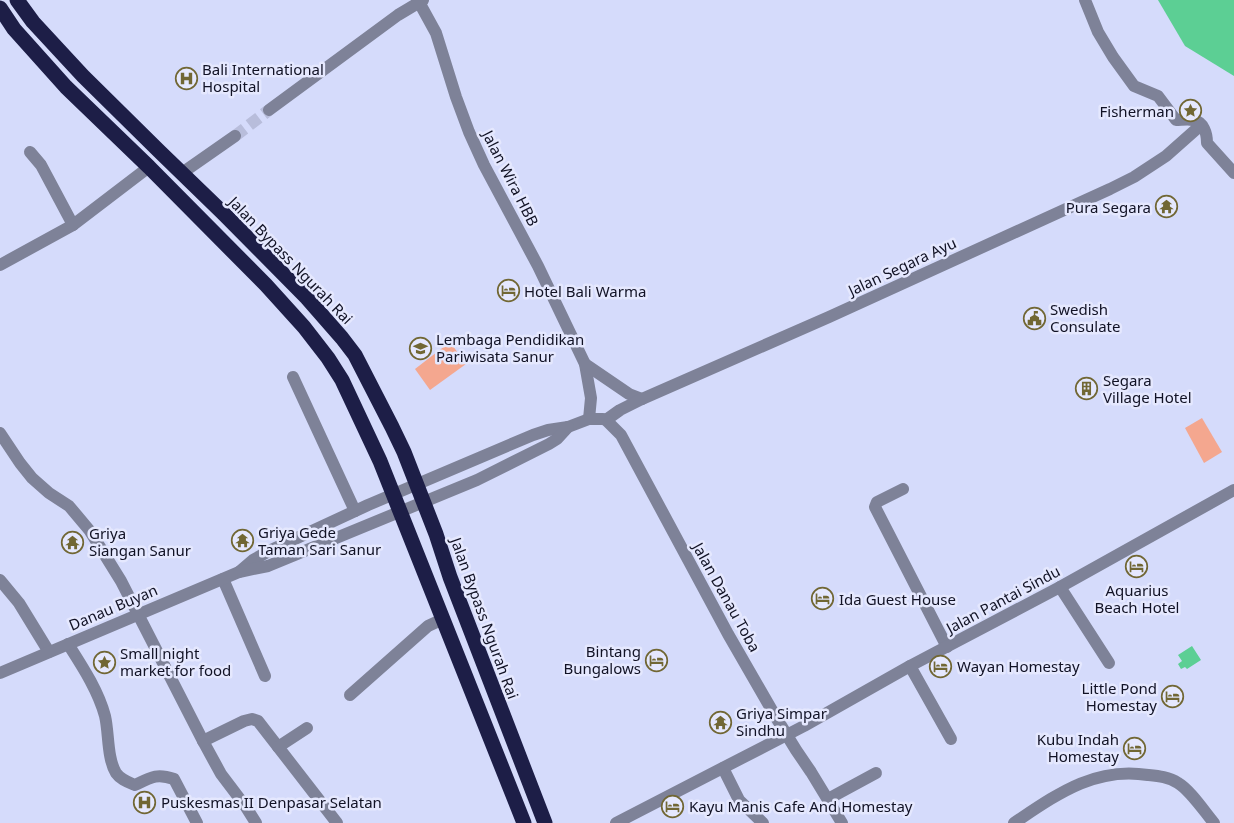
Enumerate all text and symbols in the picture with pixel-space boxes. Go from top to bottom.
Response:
place label: Bali International Hospital [202,59,324,96]
hospital icon: Bali International Hospital [174,66,198,90]
place icon: Fisherman [1178,99,1202,123]
place label: Fisherman [1100,101,1174,121]
street label: Jalan Wira HBB [477,125,544,229]
street label: Jalan Bypass Ngurah Rai [223,190,357,328]
temple icon: Pura Segara [1155,195,1179,219]
place label: Pura Segara [1066,197,1151,217]
street label: Jalan Segara Ayu [843,232,959,301]
hotel icon: Hotel Bali Warma [496,279,520,303]
place label: Hotel Bali Warma [524,281,646,301]
place label: Swedish Consulate [1050,299,1120,336]
public building icon: Swedish Consulate [1022,306,1046,330]
place label: Lembaga Pendidikan Pariwisata Sanur [436,329,584,366]
school or university icon: Lembaga Pendidikan Pariwisata Sanur [408,336,432,360]
place label: Segara Village Hotel [1103,370,1192,407]
building icon: Segara Village Hotel [1075,377,1099,401]
place label: Griya Gede Taman Sari Sanur [258,522,381,559]
place label: Griya Siangan Sanur [89,523,191,560]
temple icon: Griya Gede Taman Sari Sanur [230,529,254,553]
temple icon: Griya Siangan Sanur [61,530,85,554]
street label: Jalan Bypass Ngurah Rai [446,533,524,701]
street label: Jalan Danau Toba [688,537,765,655]
hotel icon: Aquarius Beach Hotel [1125,555,1149,579]
street label: Jalan Pantai Sindu [941,561,1063,638]
street label: Danau Buyan [66,579,160,635]
place label: Aquarius Beach Hotel [1095,580,1179,617]
hotel icon: Ida Guest House [811,587,835,611]
place label: Ida Guest House [839,589,956,609]
place label: Bintang Bungalows [563,641,641,678]
place label: Small night market for food [120,643,231,680]
hotel icon: Bintang Bungalows [645,648,669,672]
place icon: Small night market for food [92,650,116,674]
hotel icon: Wayan Homestay [929,654,953,678]
place label: Wayan Homestay [957,656,1080,676]
place label: Little Pond Homestay [1082,678,1157,715]
hotel icon: Little Pond Homestay [1161,685,1185,709]
place label: Griya Simpar Sindhu [736,703,827,740]
temple icon: Griya Simpar Sindhu [708,710,732,734]
place label: Kubu Indah Homestay [1037,729,1119,766]
hotel icon: Kubu Indah Homestay [1123,736,1147,760]
hospital icon: Puskesmas II Denpasar Selatan [133,790,157,814]
place label: Puskesmas II Denpasar Selatan [161,792,382,812]
hotel icon: Kayu Manis Cafe And Homestay [661,794,685,818]
place label: Kayu Manis Cafe And Homestay [689,796,913,816]

